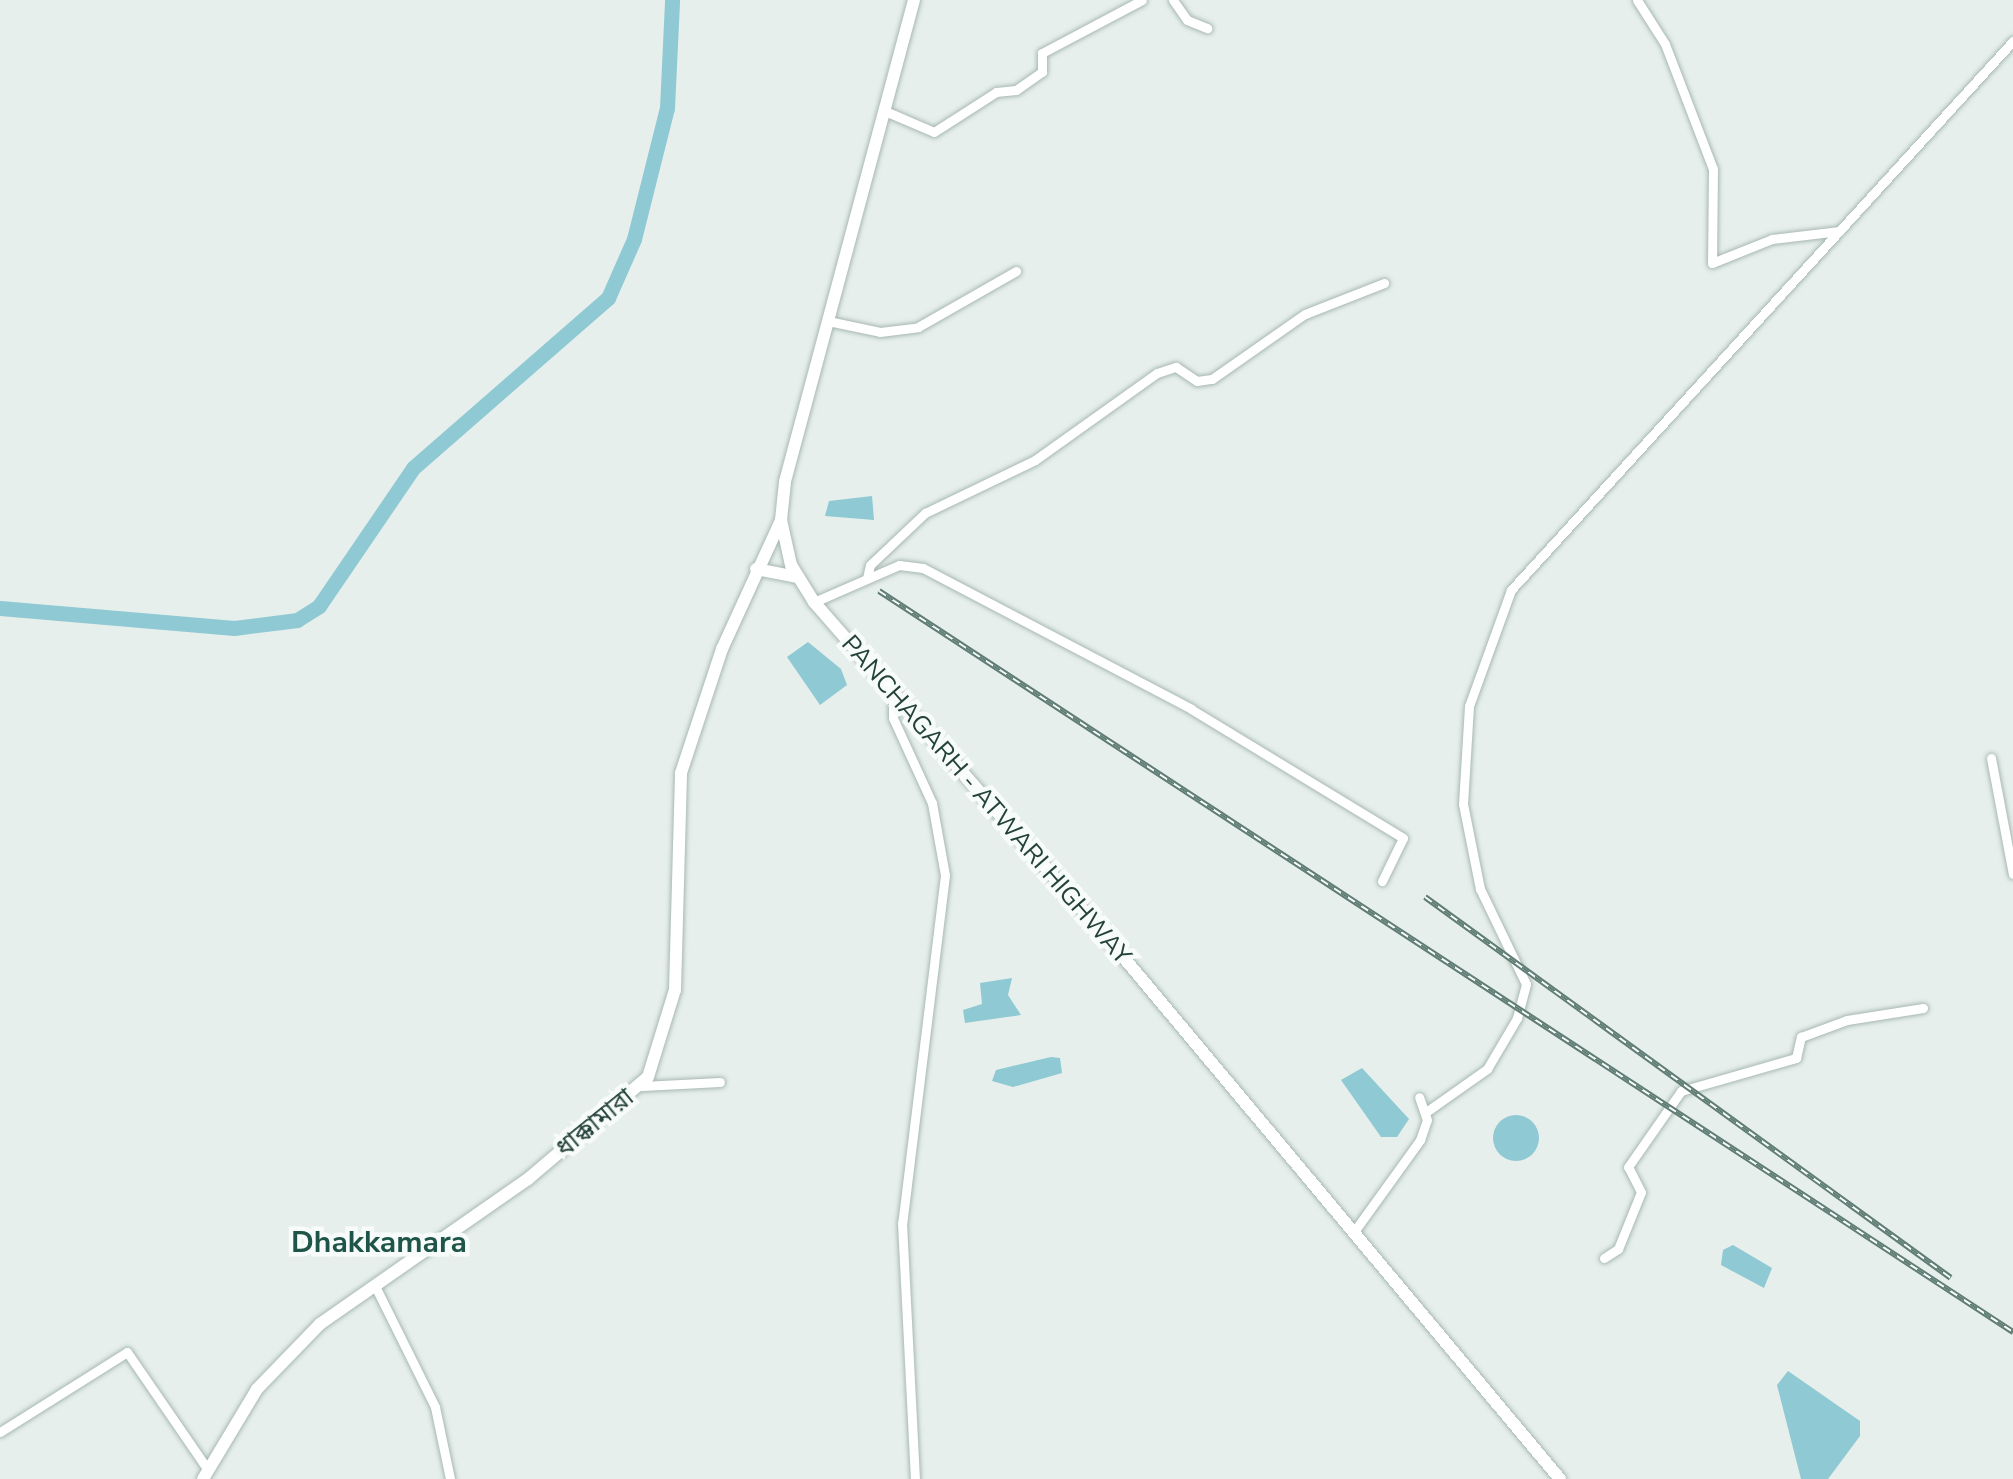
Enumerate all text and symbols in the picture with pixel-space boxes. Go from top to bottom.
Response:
street label: PANCHAGARH - ATWARI HIGHWAY [835,629,1137,971]
street label: ধাক্কামারা [550,1083,640,1163]
district label: Dhakkamara [291,1225,467,1261]

